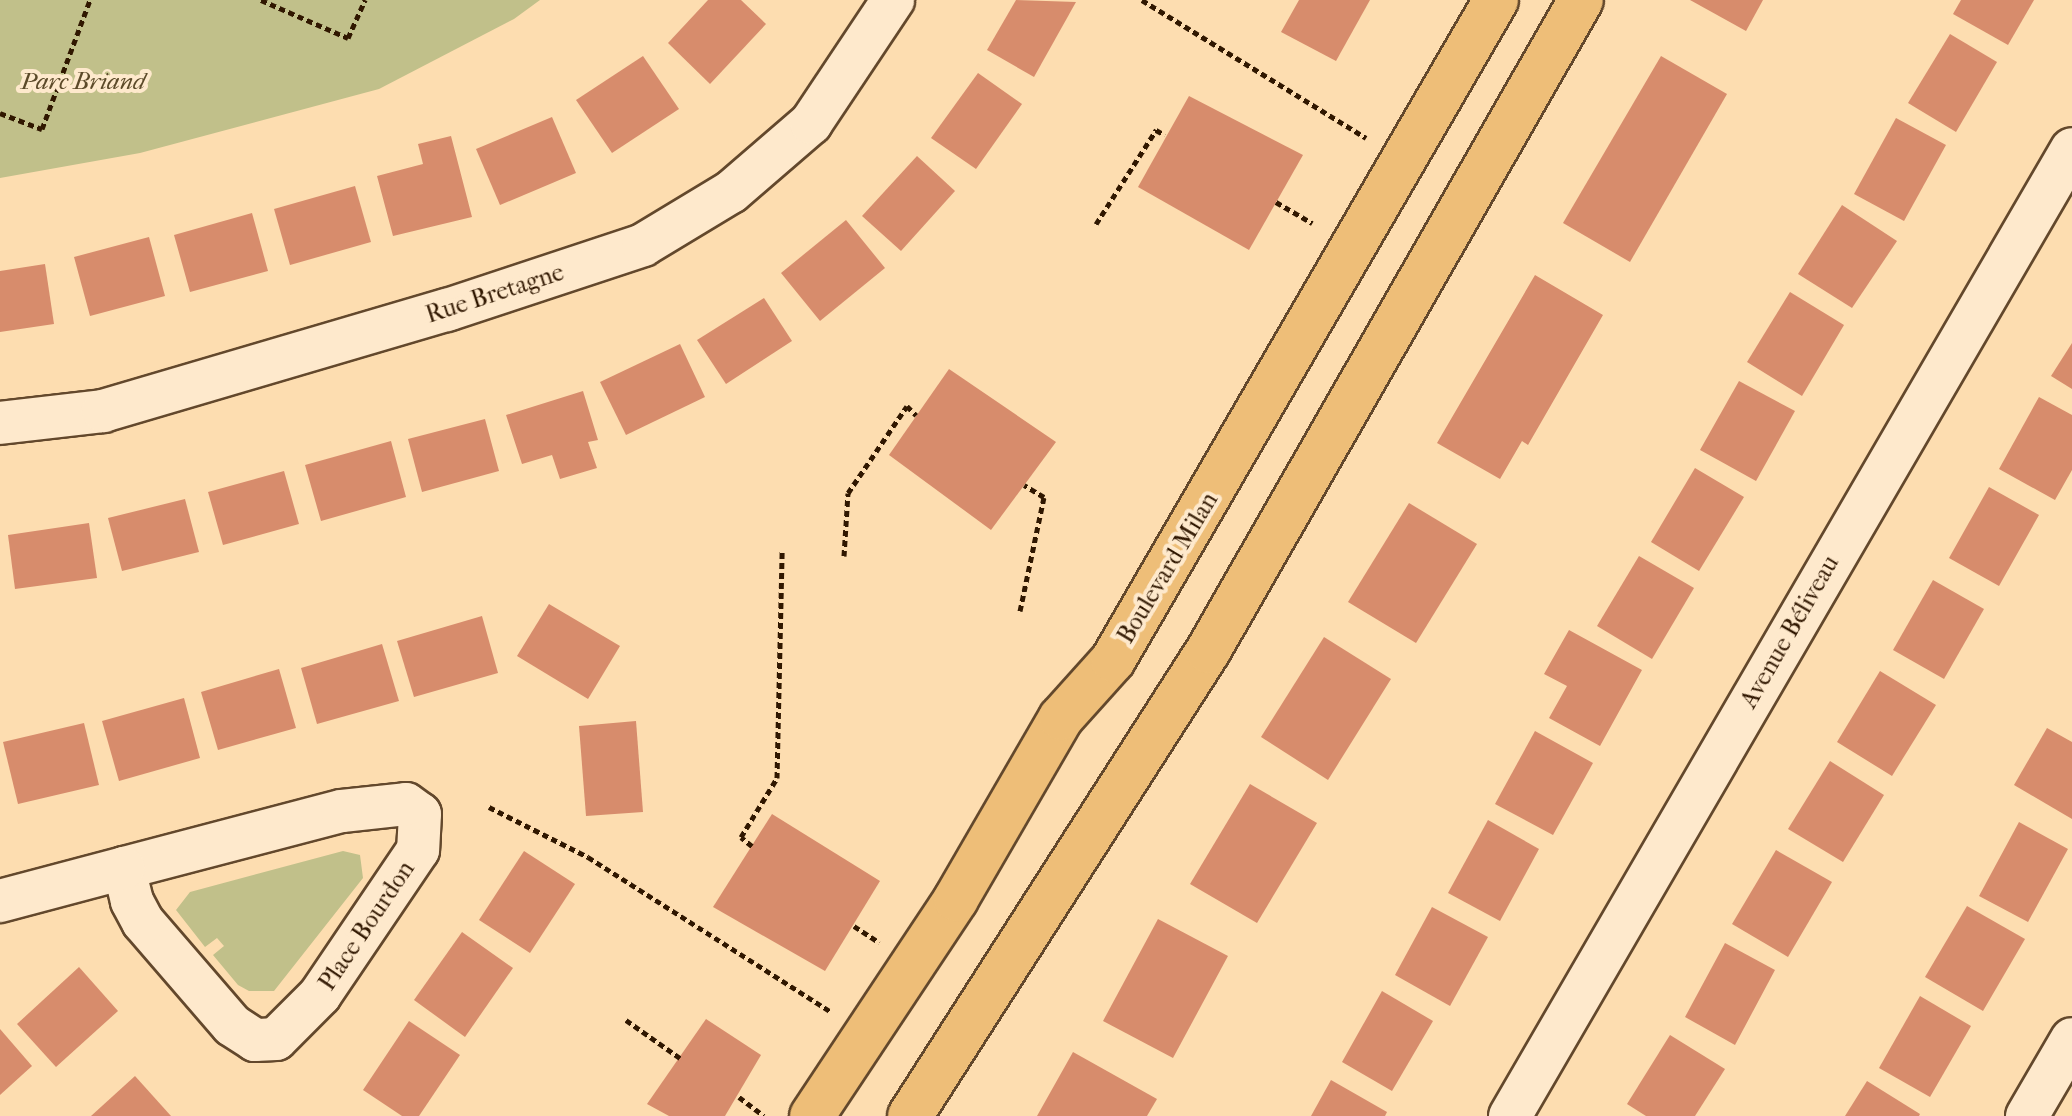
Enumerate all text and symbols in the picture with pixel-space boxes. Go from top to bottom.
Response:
park label: Parc Briand [21,68,145,96]
street label: Rue Bretagne [422,258,568,330]
street label: Boulevard Milan [1112,487,1224,649]
street label: Avenue Béliveau [1735,551,1845,713]
street label: Place Bourdon [313,856,421,996]

